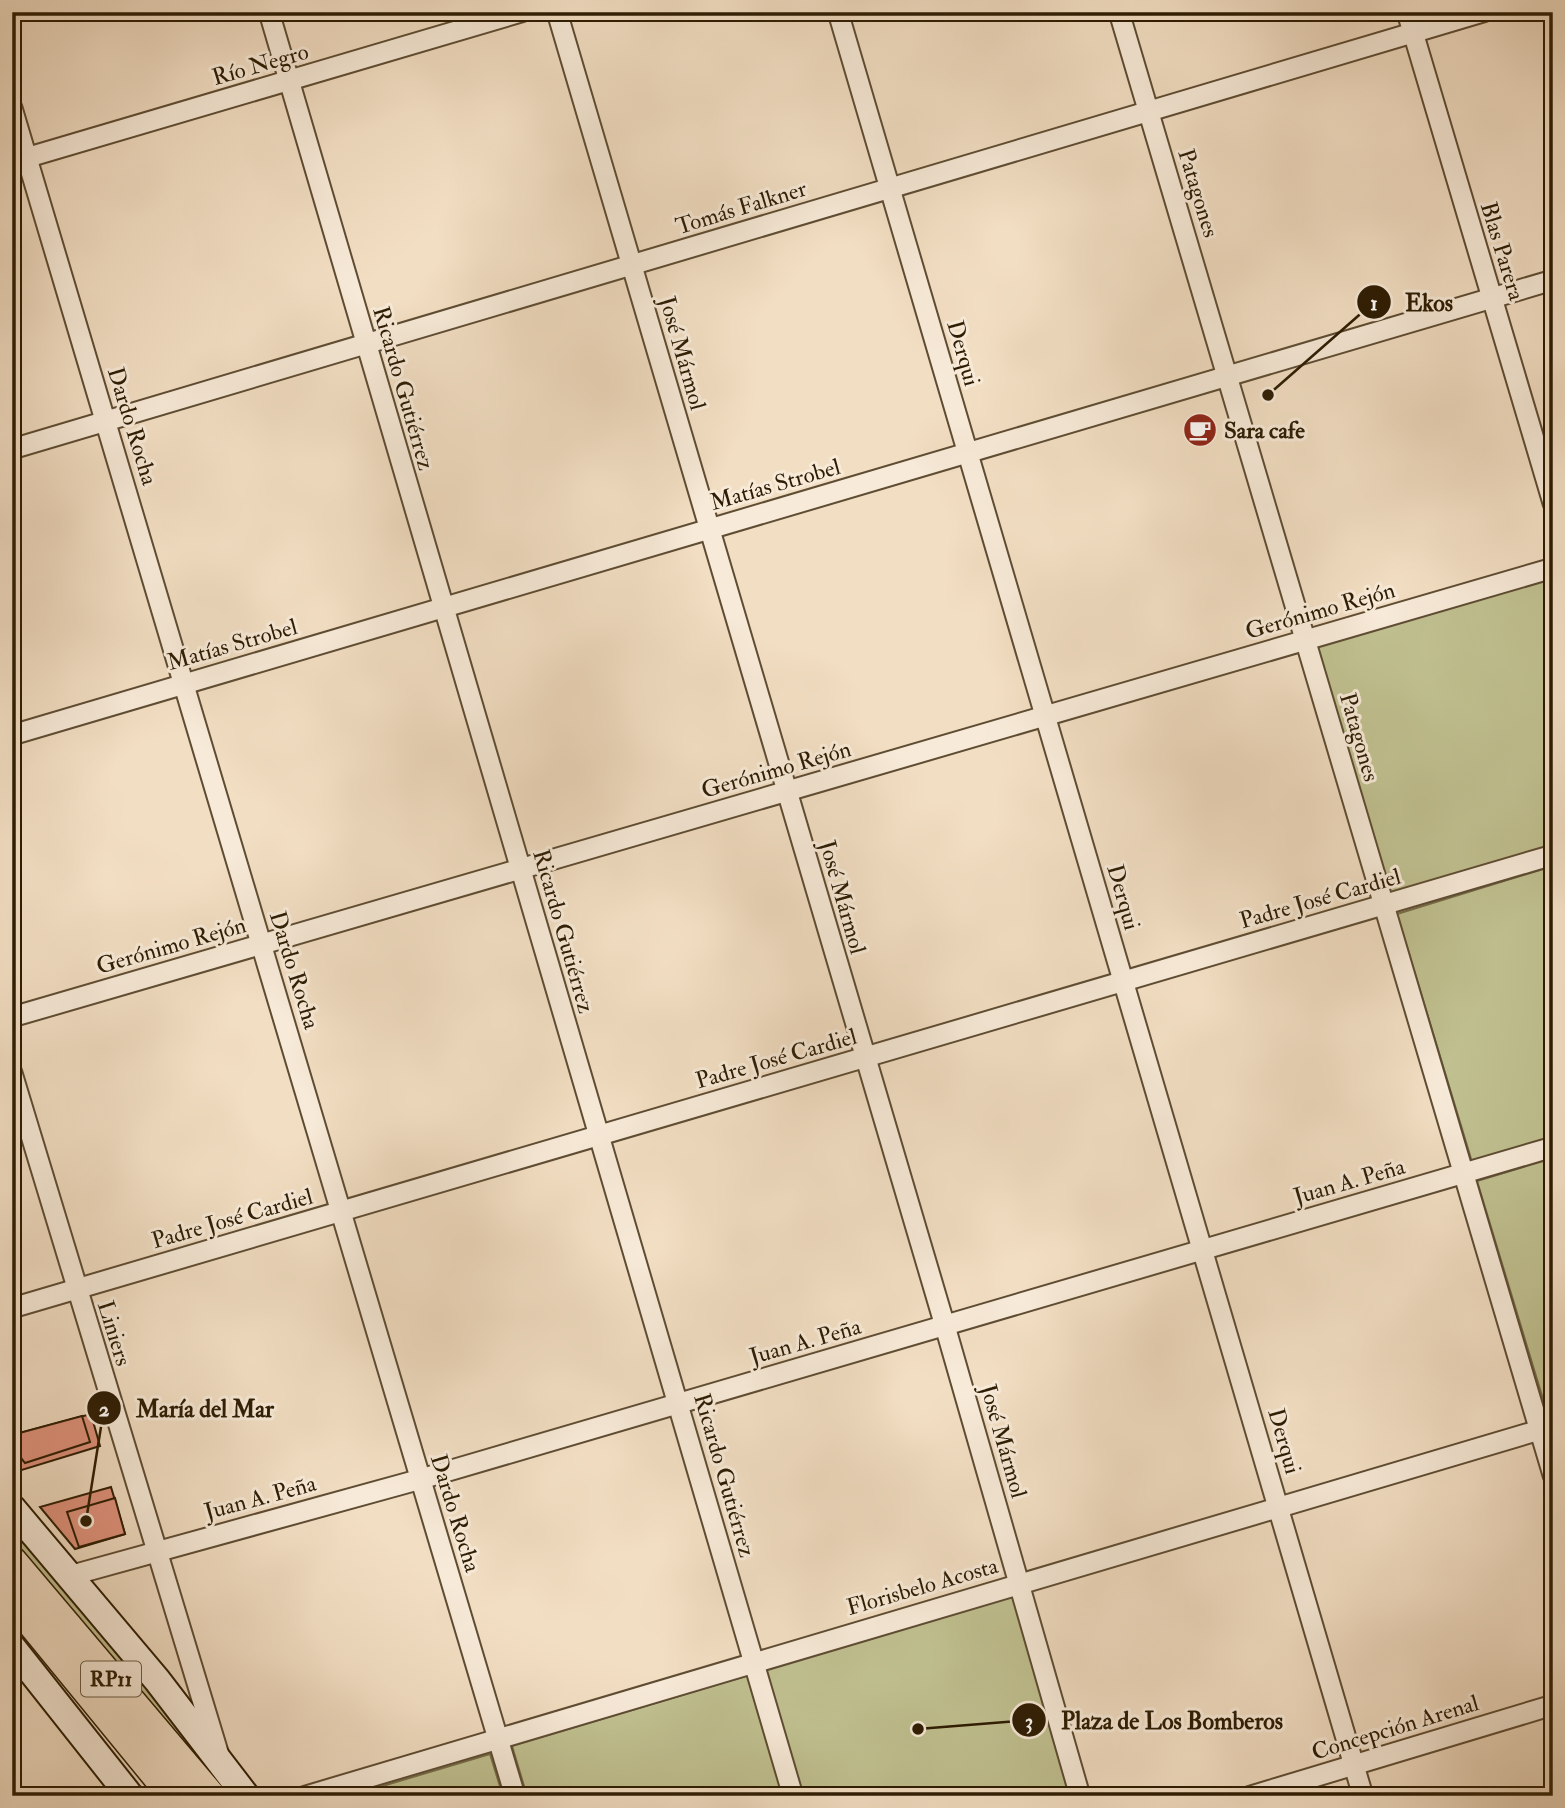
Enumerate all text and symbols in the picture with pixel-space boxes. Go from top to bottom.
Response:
street label: Río Negro [209,37,312,92]
street label: Patagones [1171,145,1226,241]
street label: Tomás Falkner [672,174,811,241]
street label: Blas Parera [1474,198,1531,304]
callout: Ekos [1356,280,1467,325]
text: Ekos [1405,288,1453,319]
text: 1 [1370,290,1378,317]
street label: José Mármol [652,292,713,413]
street label: Ricardo Gutiérrez [366,303,441,473]
street label: Derqui [940,317,987,389]
street label: Dardo Rocha [101,364,164,489]
cafe icon: Sara cafe [1181,411,1219,449]
place label: Sara cafe [1224,416,1305,445]
street label: Matías Strobel [707,452,844,517]
street label: Gerónimo Rejón [1242,575,1398,646]
street label: Matías Strobel [164,612,301,677]
street label: Patagones [1333,689,1386,785]
street label: Gerónimo Rejón [698,734,854,805]
street label: José Mármol [812,836,873,957]
street label: Ricardo Gutiérrez [526,846,601,1016]
street label: Derqui [1100,861,1147,933]
street label: Padre José Cardiel [1236,862,1404,935]
street label: Dardo Rocha [263,908,326,1033]
street label: Gerónimo Rejón [93,910,249,981]
street label: Padre José Cardiel [692,1022,860,1095]
street label: Juan A. Peña [1289,1152,1409,1211]
street label: Padre José Cardiel [148,1182,316,1255]
street label: Liniers [91,1297,138,1369]
street label: Juan A. Peña [745,1312,865,1371]
street label: José Mármol [973,1380,1034,1501]
callout: María del Mar [86,1386,288,1431]
street label: Ricardo Gutiérrez [687,1390,762,1560]
text: María del Mar [135,1394,275,1425]
text: 2 [99,1396,110,1423]
street label: Derqui [1261,1405,1308,1477]
street label: Dardo Rocha [424,1451,487,1576]
street label: Juan A. Peña [200,1469,320,1527]
street label: Florisbelo Acosta [843,1551,1002,1622]
road number: RP11 [81,1662,141,1696]
street label: Concepción Arenal [1308,1688,1483,1768]
callout: Plaza de Los Bomberos [1012,1698,1297,1743]
text: Plaza de Los Bomberos [1061,1706,1283,1737]
text: 3 [1025,1708,1033,1735]

